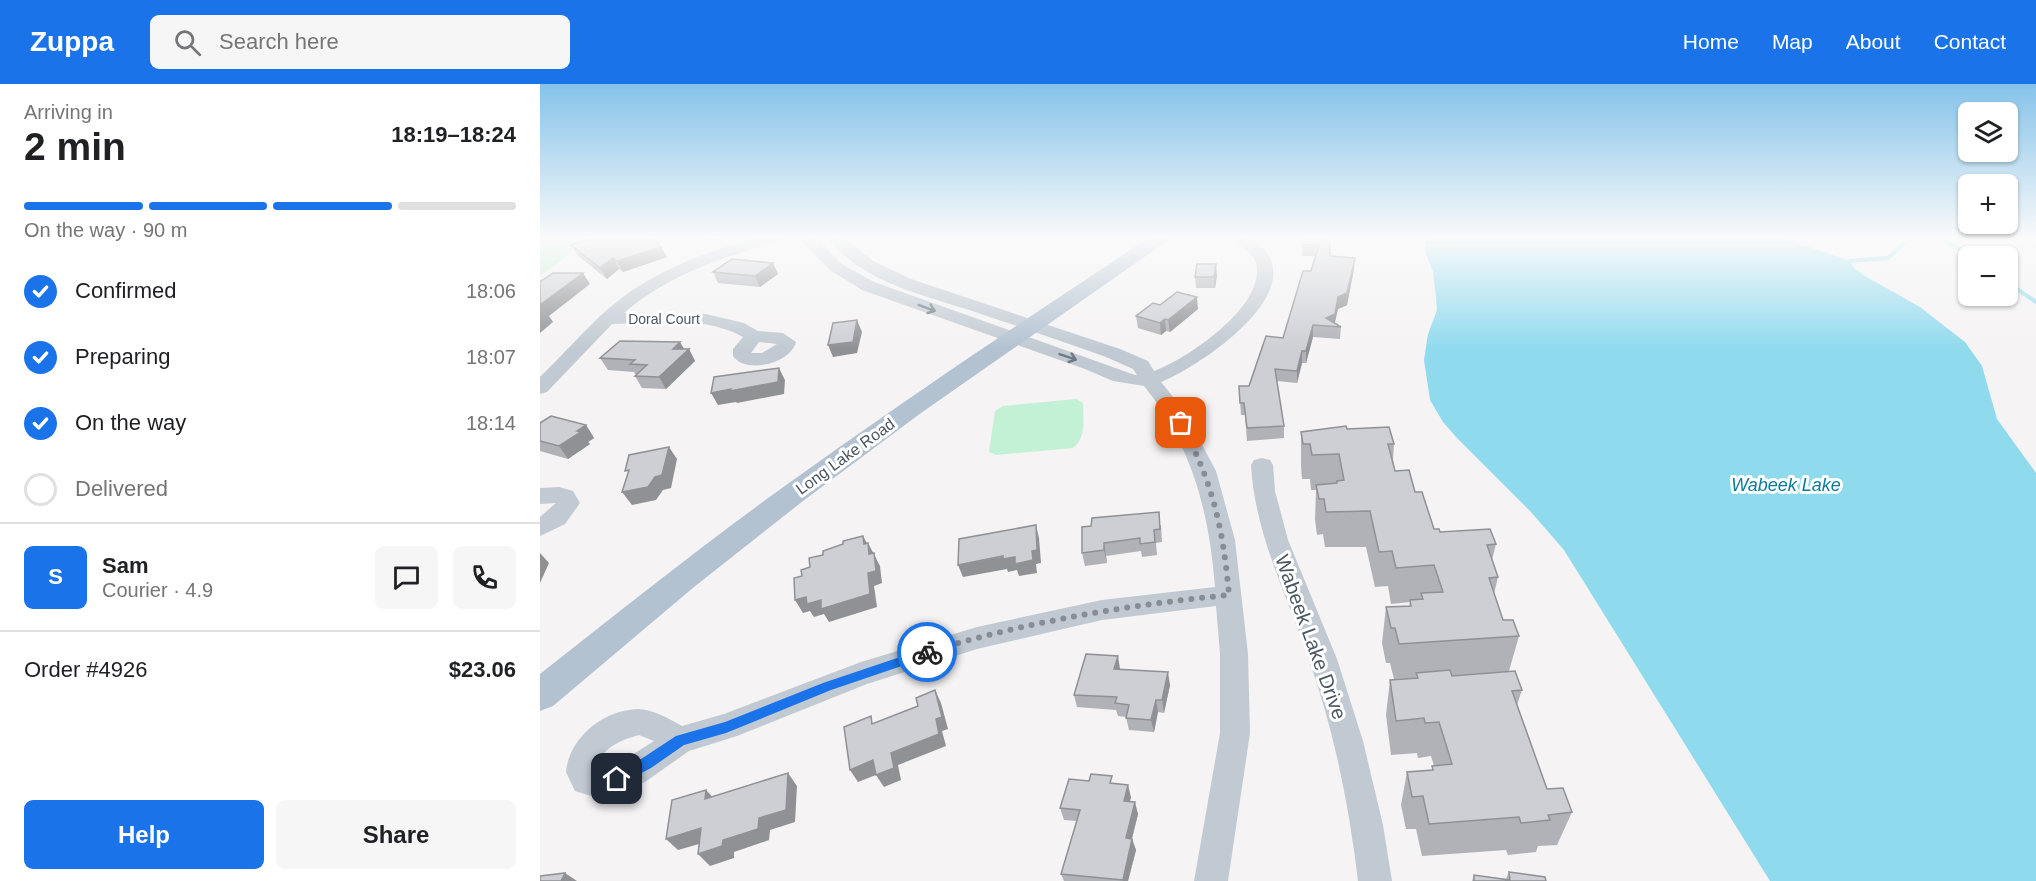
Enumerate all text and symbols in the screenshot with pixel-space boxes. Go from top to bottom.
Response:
search box [150,15,570,69]
text: Zuppa [30,26,114,57]
icon: search [171,26,204,59]
text: Search here [219,29,339,54]
text: Home [1683,30,1739,53]
text: Map [1772,30,1813,53]
text: About [1846,30,1901,53]
text: Contact [1934,30,2006,53]
text: Arriving in [24,101,113,123]
map controls [1958,102,2018,306]
button: layers [1958,102,2018,162]
text: 18:19–18:24 [391,122,516,147]
text: 2 min [24,125,126,168]
button: + [1958,174,2018,234]
text: On the way · 90 m [24,219,187,241]
button: − [1958,246,2018,306]
icon: check [24,275,57,308]
text: Confirmed [75,278,176,303]
text: 18:06 [466,280,516,302]
one-way arrow [917,303,936,314]
street label: Doral Court [628,311,700,327]
icon: check [24,341,57,374]
text: Preparing [75,344,170,369]
text: 18:07 [466,346,516,368]
one-way arrow [1058,352,1077,363]
pin [1155,397,1206,448]
icon: bag [1164,406,1197,439]
icon: check [24,407,57,440]
text: On the way [75,410,186,435]
text: 18:14 [466,412,516,434]
street label: Long Lake Road [793,415,898,498]
water label: Wabeek Lake [1731,475,1841,495]
text: Delivered [75,476,168,501]
button: chat [375,546,438,609]
button: phone [453,546,516,609]
street label: Wabeek Lake Drive [1271,552,1351,722]
text: Sam [102,553,148,578]
text: S [48,564,63,589]
text: Courier · 4.9 [102,579,213,601]
courier [897,622,957,682]
icon: bike [911,636,944,669]
text: Order #4926 [24,657,148,682]
text: $23.06 [449,657,516,682]
pin [591,753,642,804]
icon: home [600,762,633,795]
button: Help [24,800,264,869]
button: Share [276,800,516,869]

